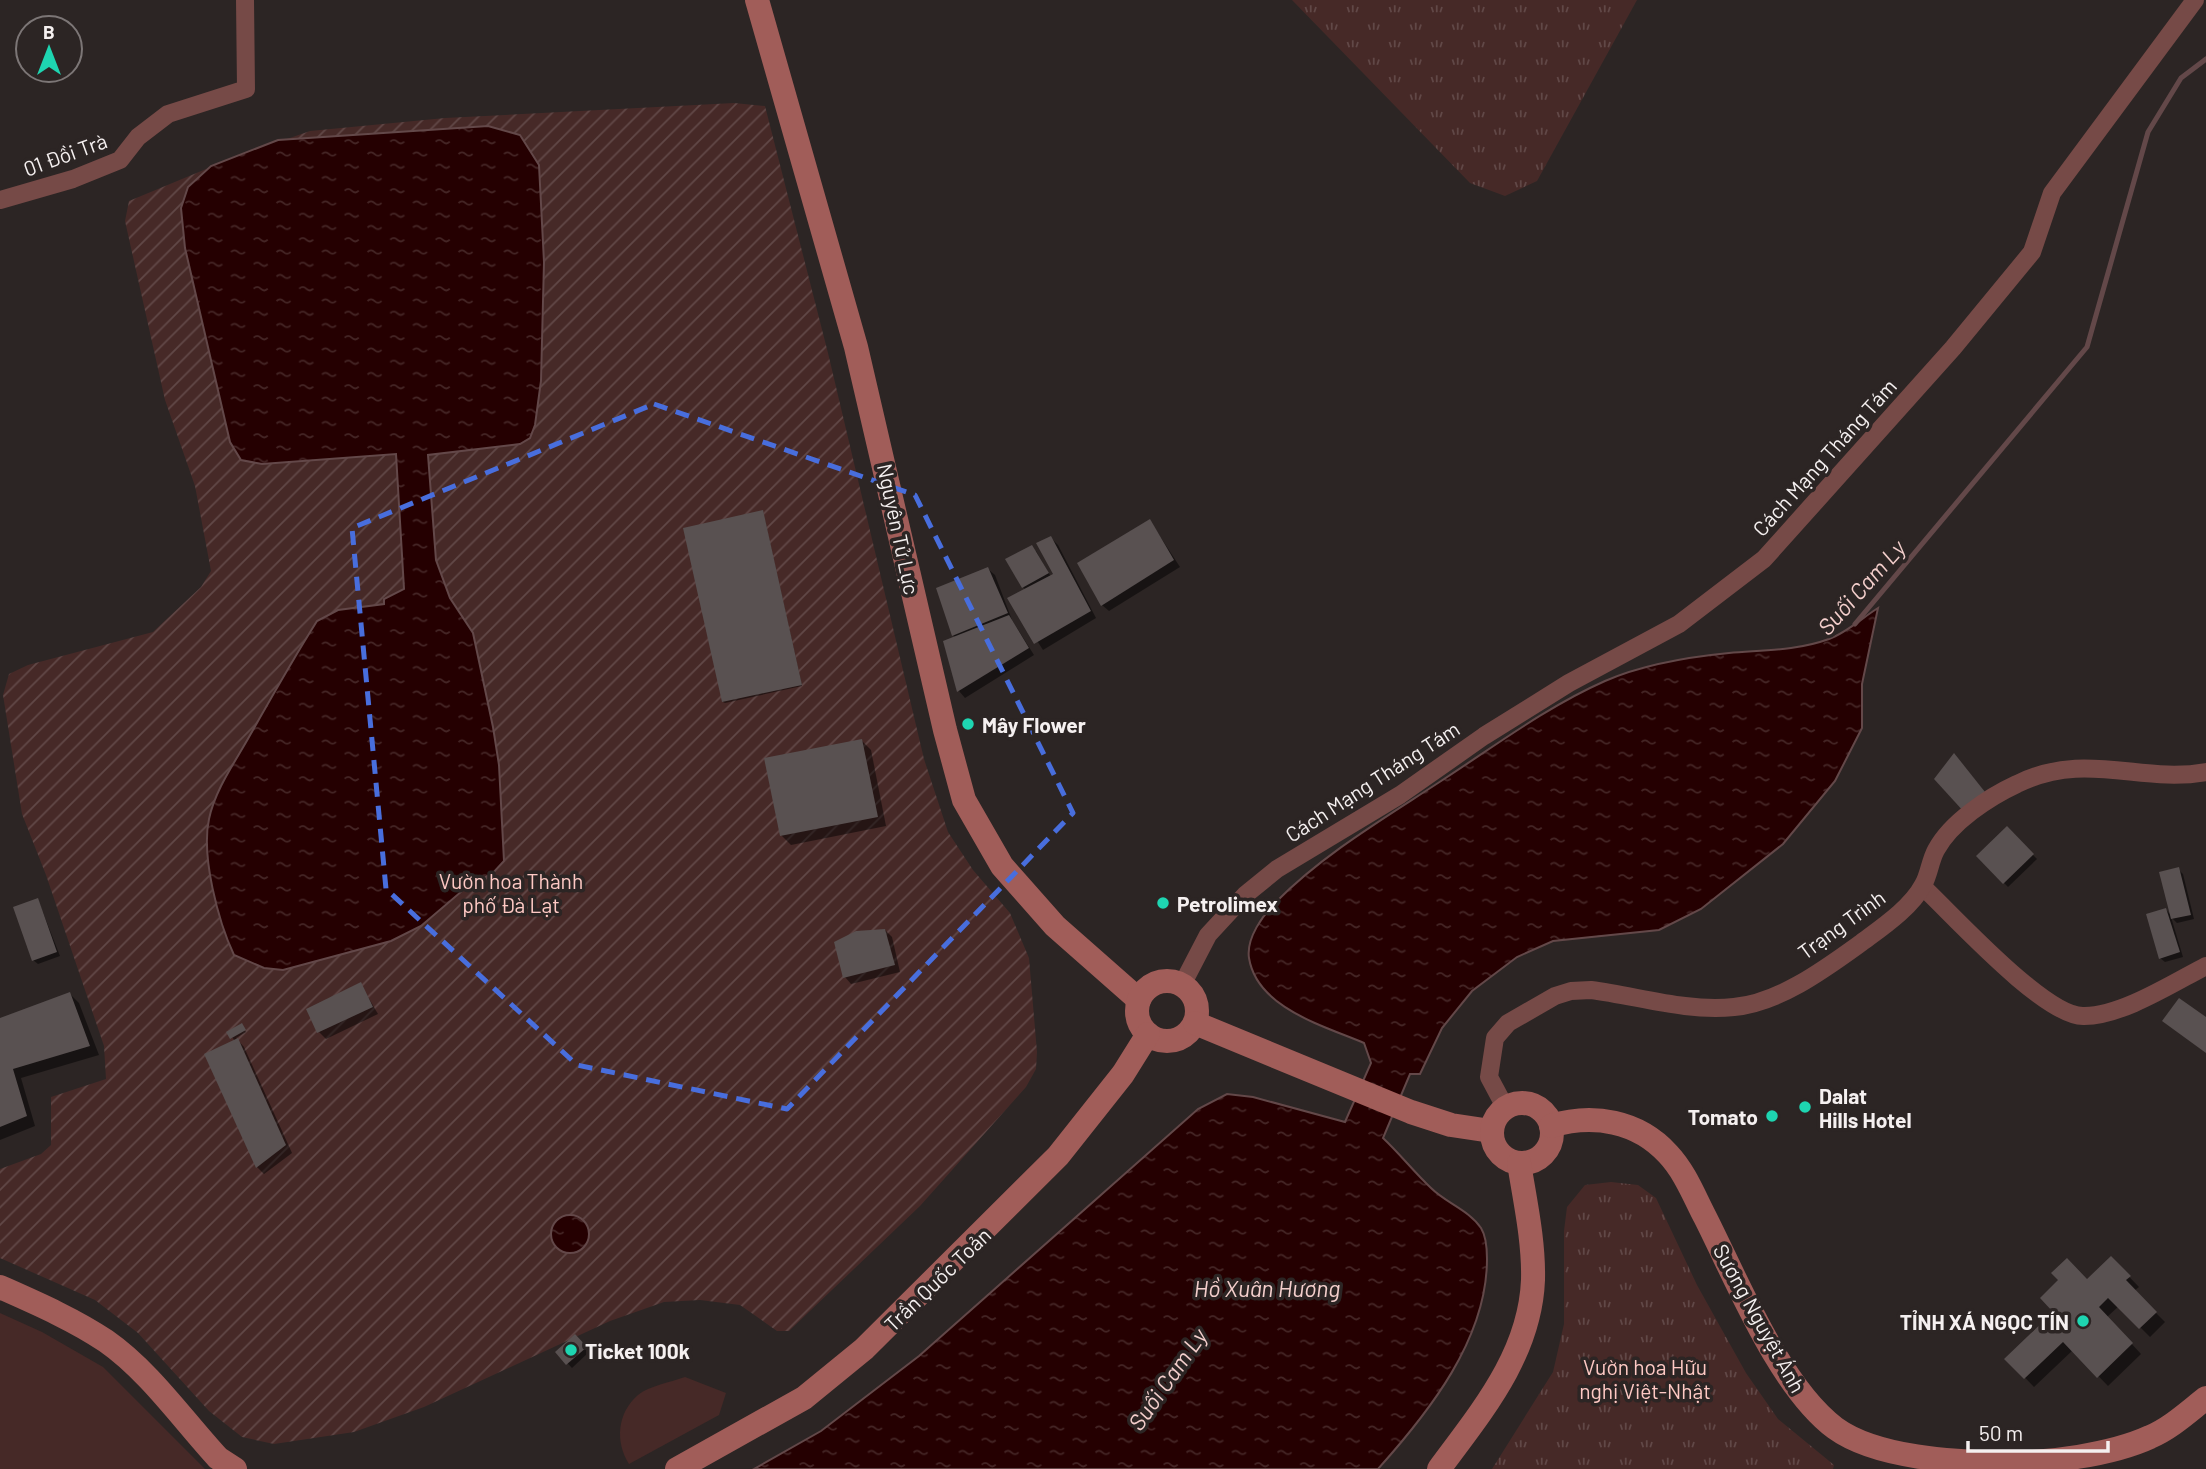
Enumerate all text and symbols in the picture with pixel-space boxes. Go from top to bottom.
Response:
north arrow [14,14,84,84]
text: B [43,20,55,43]
street label: 01 Đồi Trà [20,127,110,181]
street label: Cách Mạng Tháng Tám [1747,373,1901,541]
street label: Nguyên Tử Lực [873,461,925,597]
water label: Suối Cam Ly [1811,533,1911,640]
place label: Mây Flower [982,712,1086,737]
street label: Cách Mạng Tháng Tám [1280,715,1464,847]
marker: Mây Flower [960,716,976,732]
park label: Vườn hoa Thành phố Đà Lạt [439,868,583,917]
street label: Trạng Trình [1793,884,1889,964]
place label: Petrolimex [1177,891,1278,916]
marker: Petrolimex [1155,895,1171,911]
place label: Dalat Hills Hotel [1819,1083,1912,1132]
marker: Dalat Hills Hotel [1797,1099,1813,1115]
place label: Tomato [1688,1104,1758,1129]
marker: Tomato [1764,1108,1780,1124]
street label: Trần Quốc Toản [879,1222,995,1336]
street label: Sương Nguyệt Ánh [1709,1239,1811,1397]
water label: Hồ Xuân Hương [1194,1274,1340,1302]
place label: TỈNH XÁ NGỌC TÍN [1900,1309,2069,1334]
marker: TỈNH XÁ NGỌC TÍN [2075,1313,2091,1329]
water label: Suối Cam Ly [1122,1322,1213,1435]
place label: Ticket 100k [585,1338,690,1363]
marker: Ticket 100k [563,1342,579,1358]
park label: Vườn hoa Hữu nghị Việt-Nhật [1579,1354,1711,1403]
scale bar [1968,1410,2108,1454]
text: 50 m [1979,1420,2023,1445]

